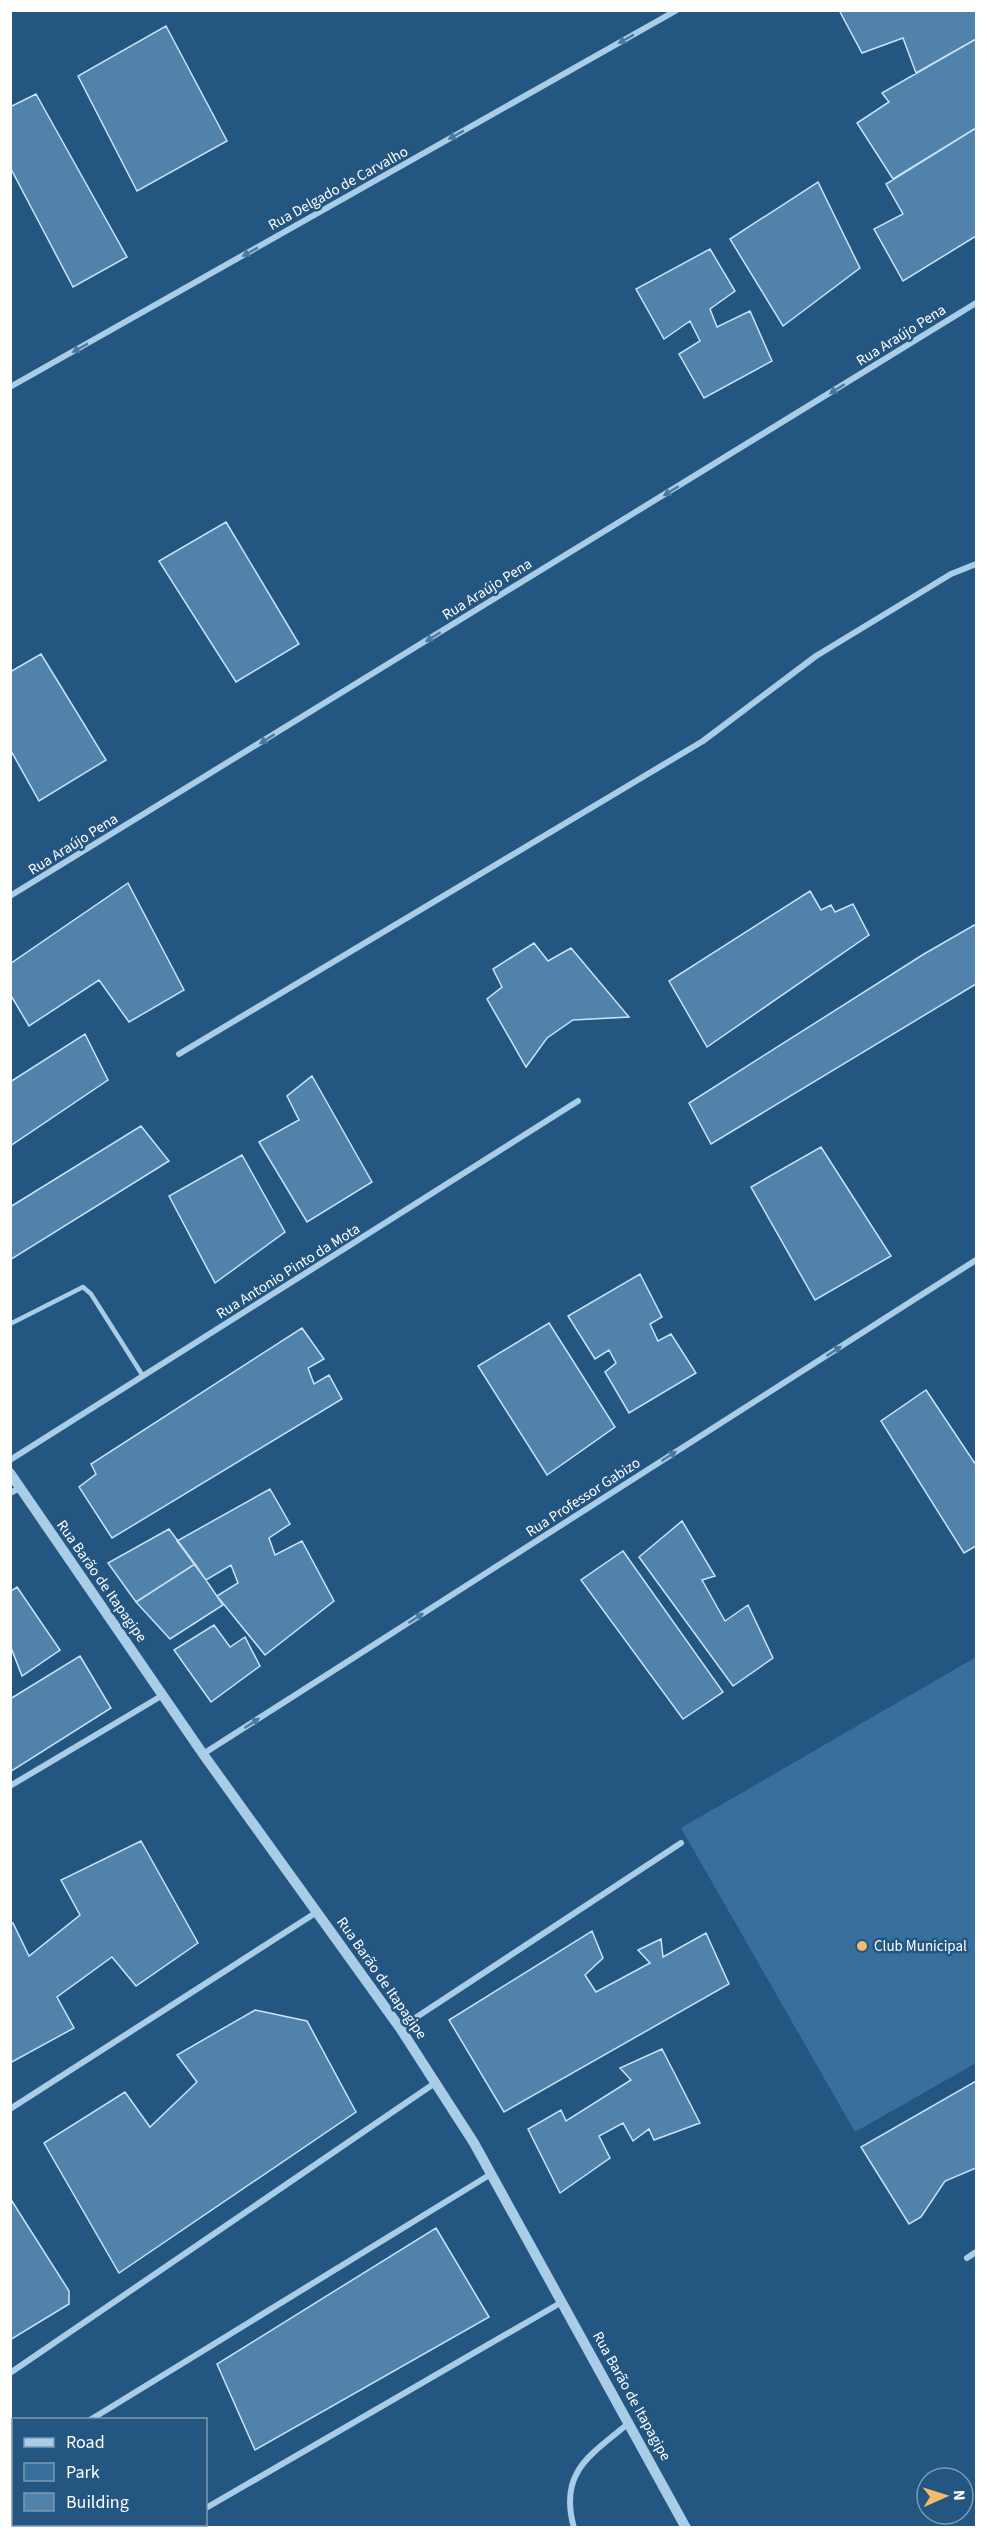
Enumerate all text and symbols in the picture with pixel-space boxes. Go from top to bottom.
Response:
one-way arrow [617,34,634,44]
one-way arrow [447,130,464,140]
street label: Rua Delgado de Carvalho [265,141,412,236]
one-way arrow [241,247,258,257]
street label: Rua Araújo Pena [852,299,950,371]
one-way arrow [71,343,88,353]
one-way arrow [829,383,845,394]
one-way arrow [663,485,679,496]
street label: Rua Araújo Pena [438,553,536,625]
one-way arrow [425,631,441,642]
one-way arrow [259,733,275,744]
street label: Rua Araújo Pena [24,808,122,880]
street label: Rua Antonio Pinto da Mota [212,1219,364,1324]
one-way arrow [826,1346,842,1357]
one-way arrow [661,1451,678,1462]
street label: Rua Professor Gabizo [522,1452,645,1542]
street label: Rua Barão de Itapagipe [51,1516,152,1647]
one-way arrow [408,1612,425,1623]
one-way arrow [244,1717,260,1728]
street label: Rua Barão de Itapagipe [331,1913,432,2044]
place label: Club Municipal [874,1936,967,1957]
marker: Club Municipal [855,1939,869,1953]
street label: Rua Barão de Itapagipe [587,2328,676,2465]
legend [12,2418,207,2526]
text: Road [66,2430,105,2455]
text: Park [66,2460,100,2485]
north arrow [915,2466,975,2526]
text: N [948,2489,970,2501]
text: Building [66,2490,129,2515]

